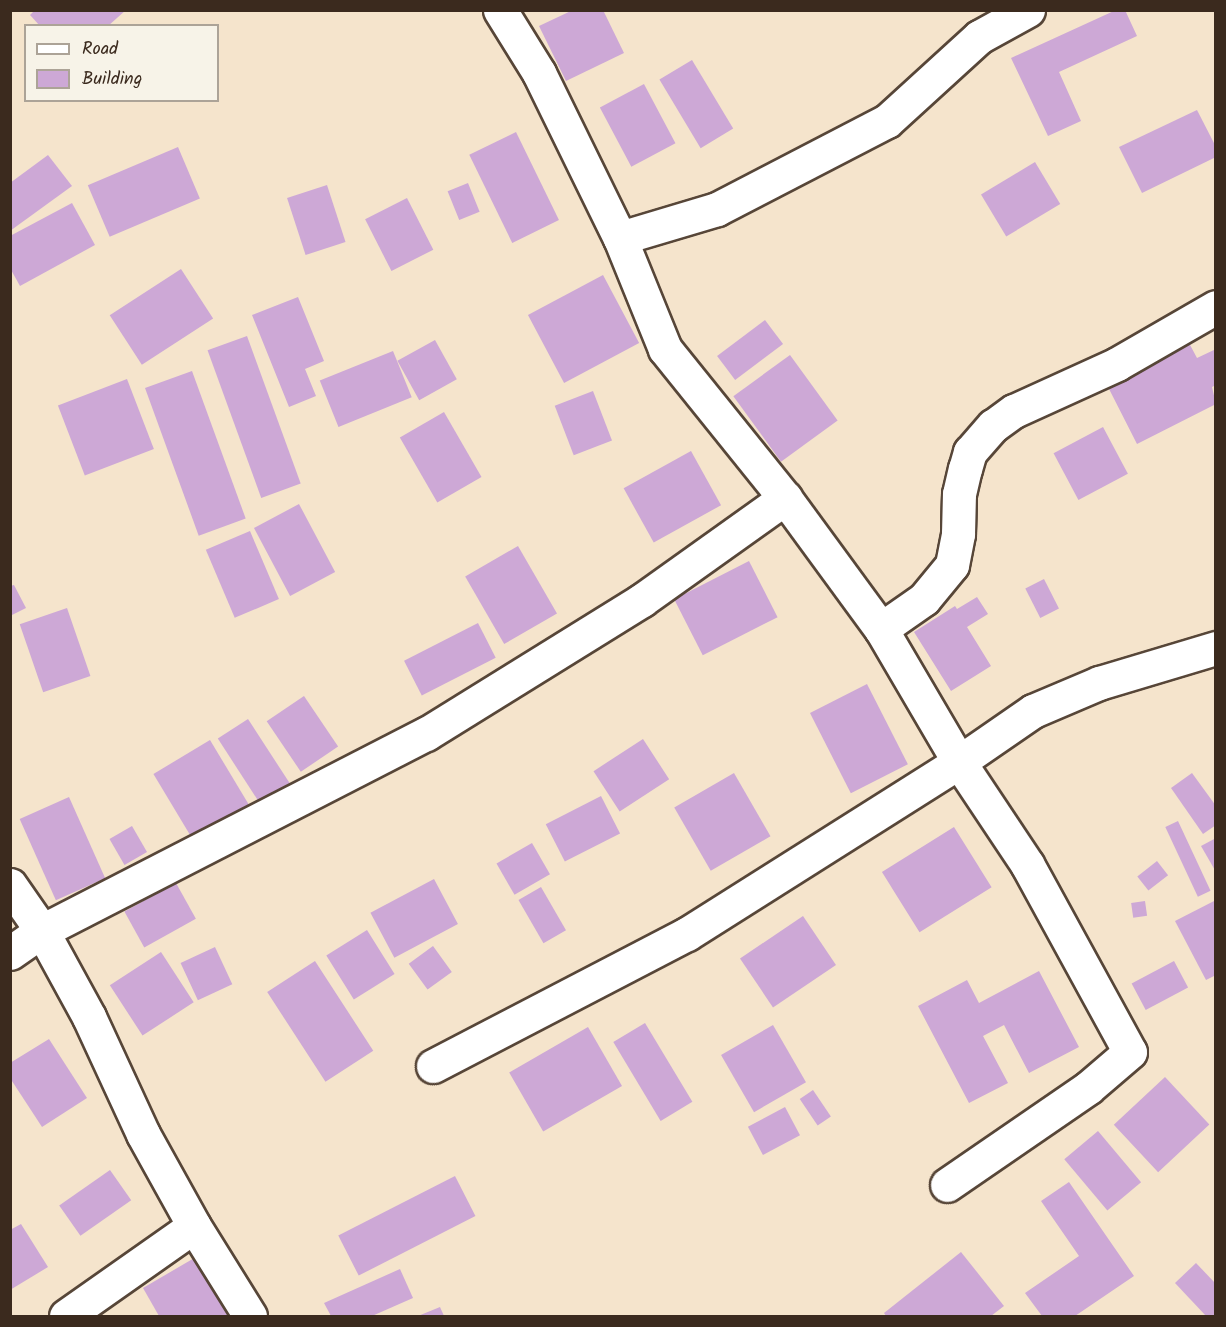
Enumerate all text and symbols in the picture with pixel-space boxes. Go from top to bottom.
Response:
legend [24,24,219,102]
text: Road [82,35,118,64]
text: Building [82,65,142,94]

